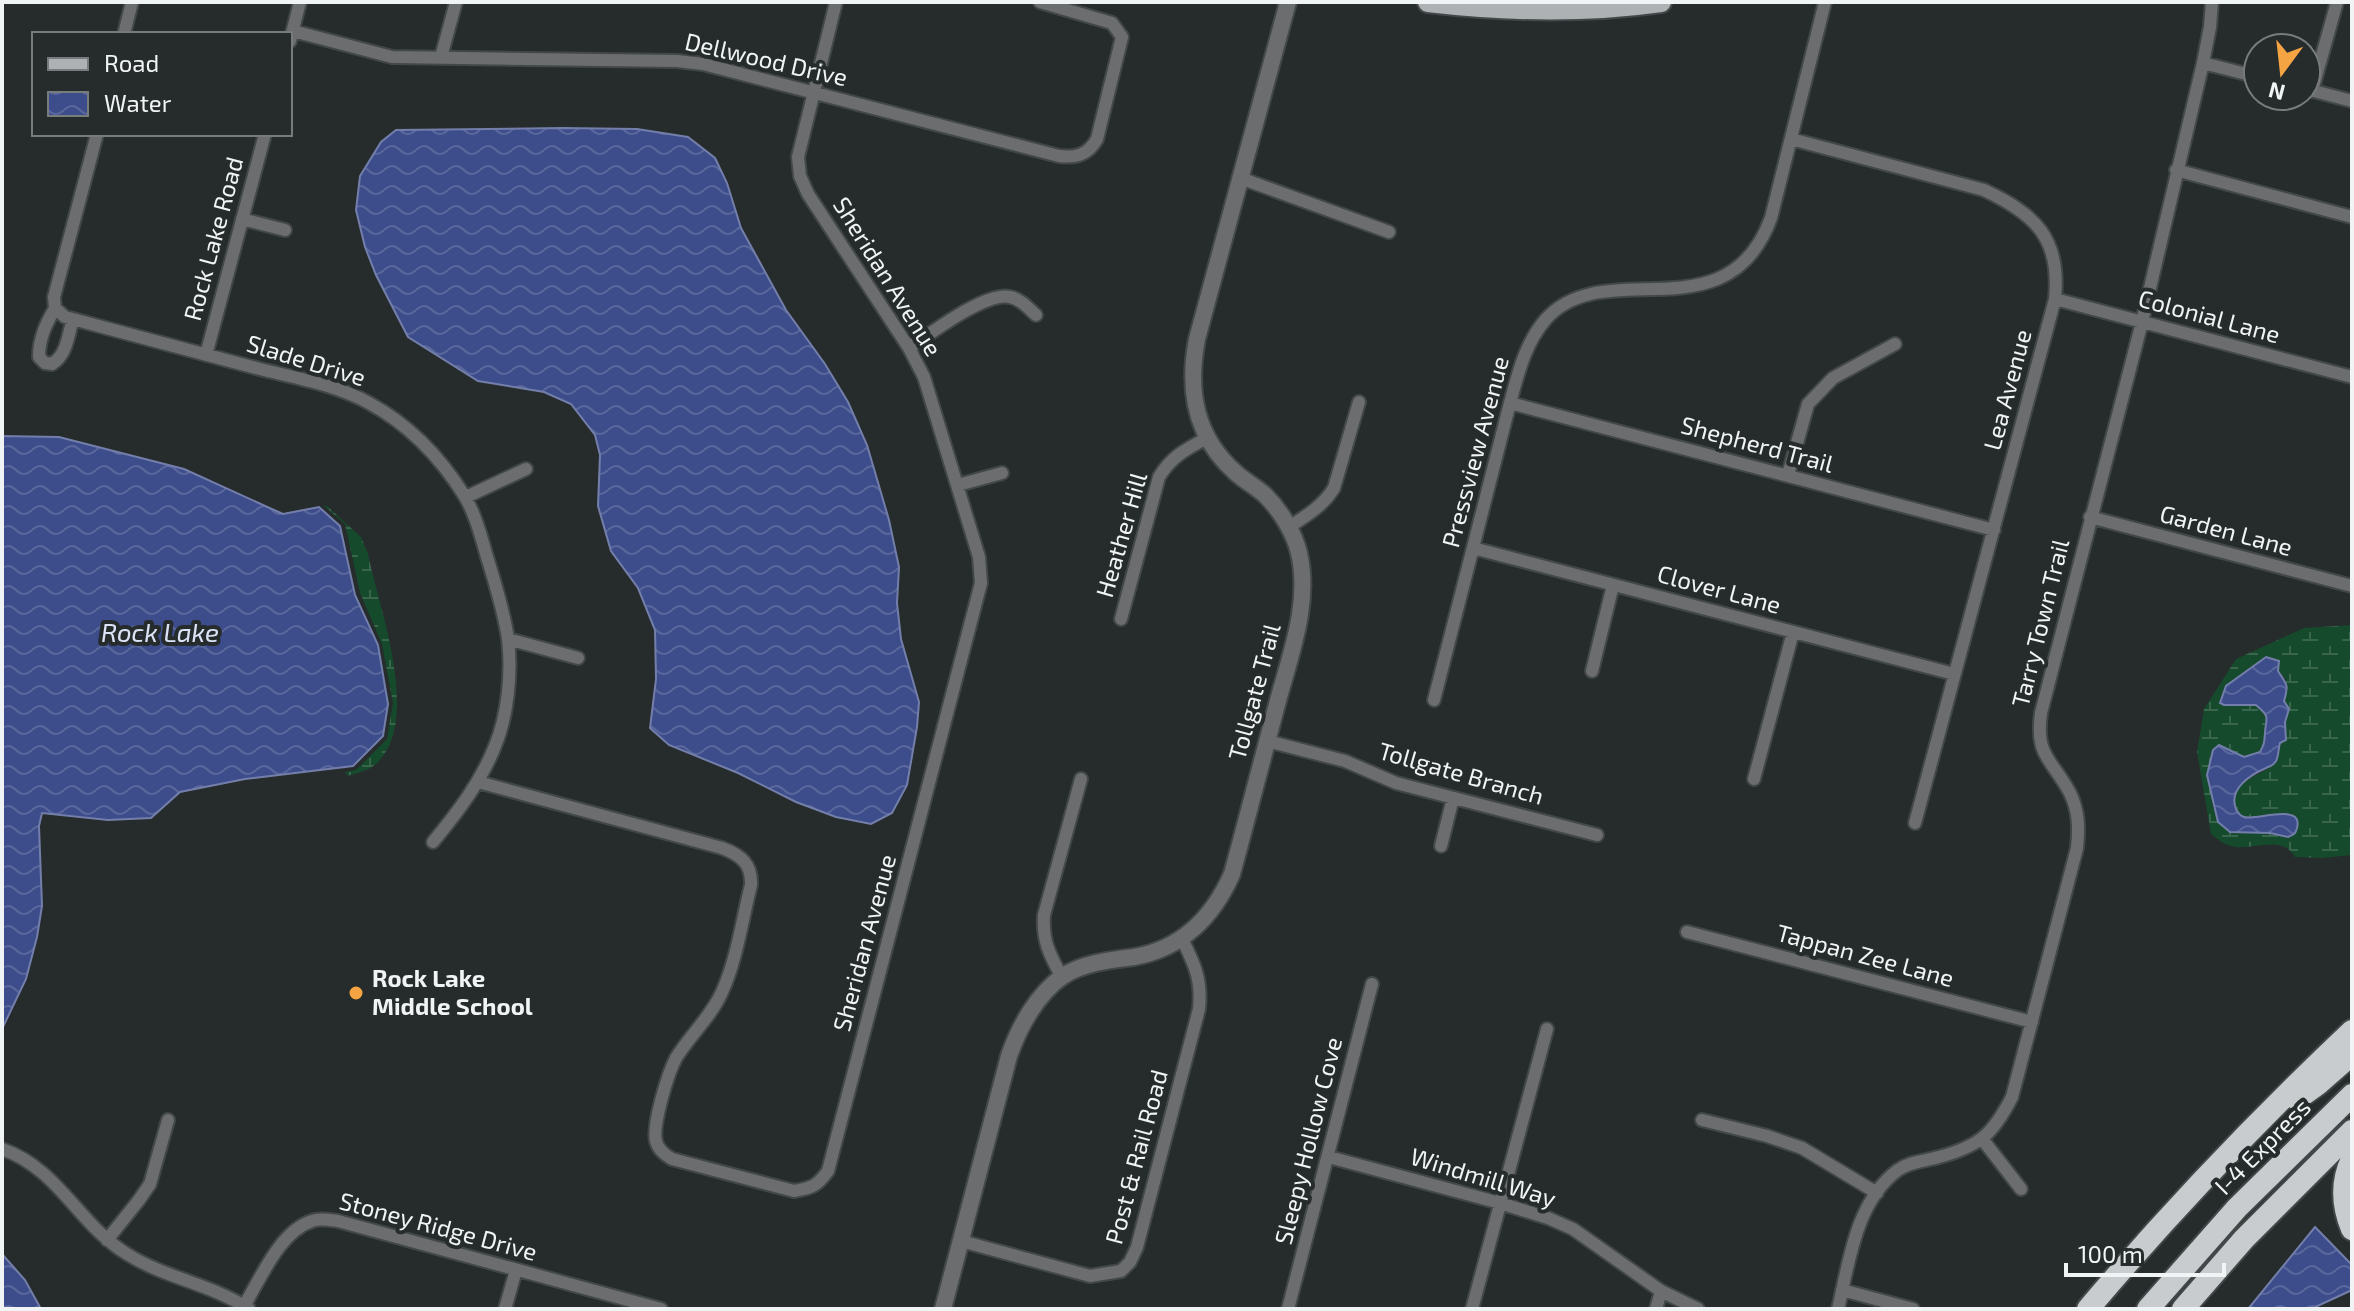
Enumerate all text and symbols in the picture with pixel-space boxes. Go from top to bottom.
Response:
street label: Dellwood Drive [682,26,850,91]
legend [32,32,292,136]
north arrow [2242,32,2322,112]
text: Road [104,48,159,77]
text: N [2266,78,2288,107]
text: Water [104,88,172,117]
street label: Rock Lake Road [177,154,248,324]
street label: Sheridan Avenue [828,191,949,361]
street label: Colonial Lane [2135,283,2283,348]
street label: Lea Avenue [1977,326,2037,453]
street label: Slade Drive [244,328,369,391]
street label: Pressview Avenue [1435,353,1514,550]
street label: Shepherd Trail [1678,409,1837,478]
street label: Heather Hill [1089,469,1152,600]
street label: Garden Lane [2157,498,2296,561]
street label: Tarry Town Trail [2005,536,2074,710]
street label: Clover Lane [1655,558,1784,619]
water label: Rock Lake [101,616,219,647]
street label: Tollgate Trail [1221,620,1286,763]
street label: Tollgate Branch [1376,735,1547,810]
street label: Sheridan Avenue [826,851,901,1034]
street label: Tappan Zee Lane [1774,917,1957,992]
place label: Rock Lake Middle School [372,963,533,1020]
marker: Rock Lake Middle School [347,984,365,1002]
street label: Sleepy Hollow Cove [1268,1034,1347,1247]
street label: Post & Rail Road [1098,1066,1173,1247]
street label: I-4 Express [2208,1092,2316,1200]
street label: Windmill Way [1407,1141,1560,1213]
street label: Stoney Ridge Drive [336,1185,540,1266]
scale bar [2066,1227,2224,1277]
text: 100 m [2078,1239,2143,1268]

